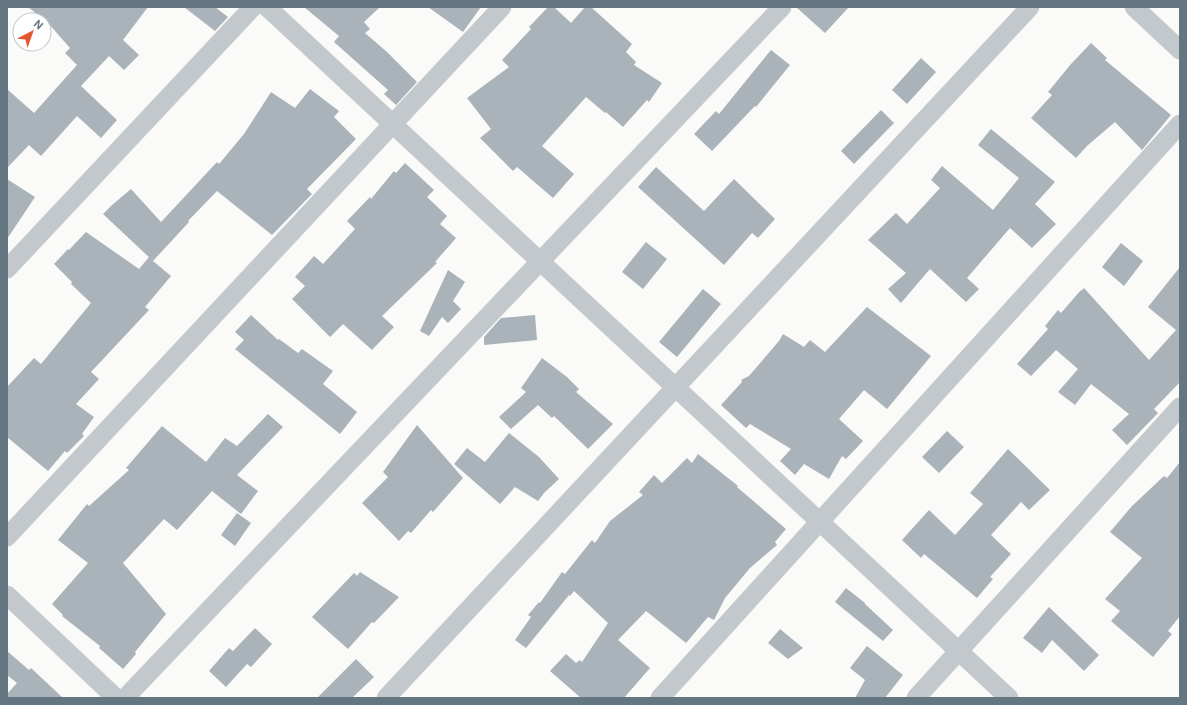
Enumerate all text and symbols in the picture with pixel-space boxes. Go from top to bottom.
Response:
north arrow [12,12,52,52]
text: N [31,17,46,32]

